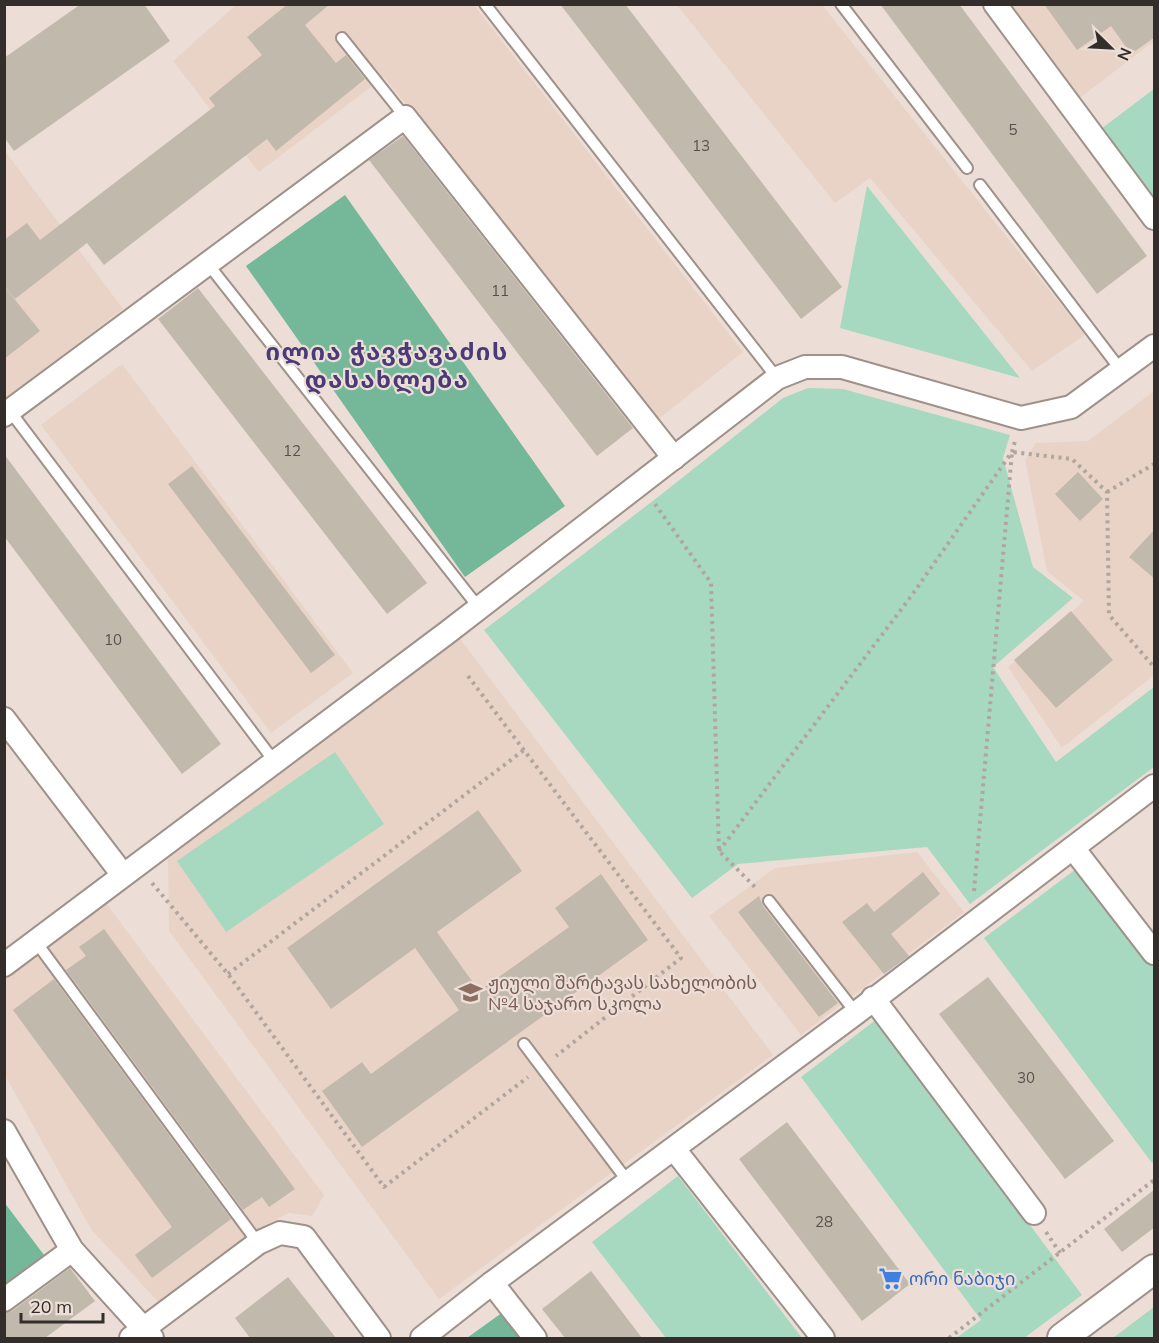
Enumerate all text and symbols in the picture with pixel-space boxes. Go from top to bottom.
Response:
north arrow [1081,18,1141,78]
text: N [1113,45,1136,64]
house number: 5 [1008,120,1018,139]
house number: 13 [692,136,710,155]
house number: 11 [491,281,509,300]
district label: ილია ჭავჭავაძის დასახლება [265,336,509,395]
house number: 12 [283,441,301,460]
house number: 10 [104,630,122,649]
place label: ჟიული შარტავას სახელობის №4 საჯარო სკოლა [488,971,757,1015]
school or university icon: ჟიული შარტავას სახელობის №4 საჯარო სკოლა [457,980,483,1006]
house number: 30 [1017,1068,1035,1087]
house number: 28 [815,1212,833,1231]
supermarket icon: ორი ნაბიჯი [878,1266,904,1292]
place label: ორი ნაბიჯი [909,1267,1015,1290]
scale bar [21,1286,104,1324]
text: 20 m [30,1295,72,1318]

